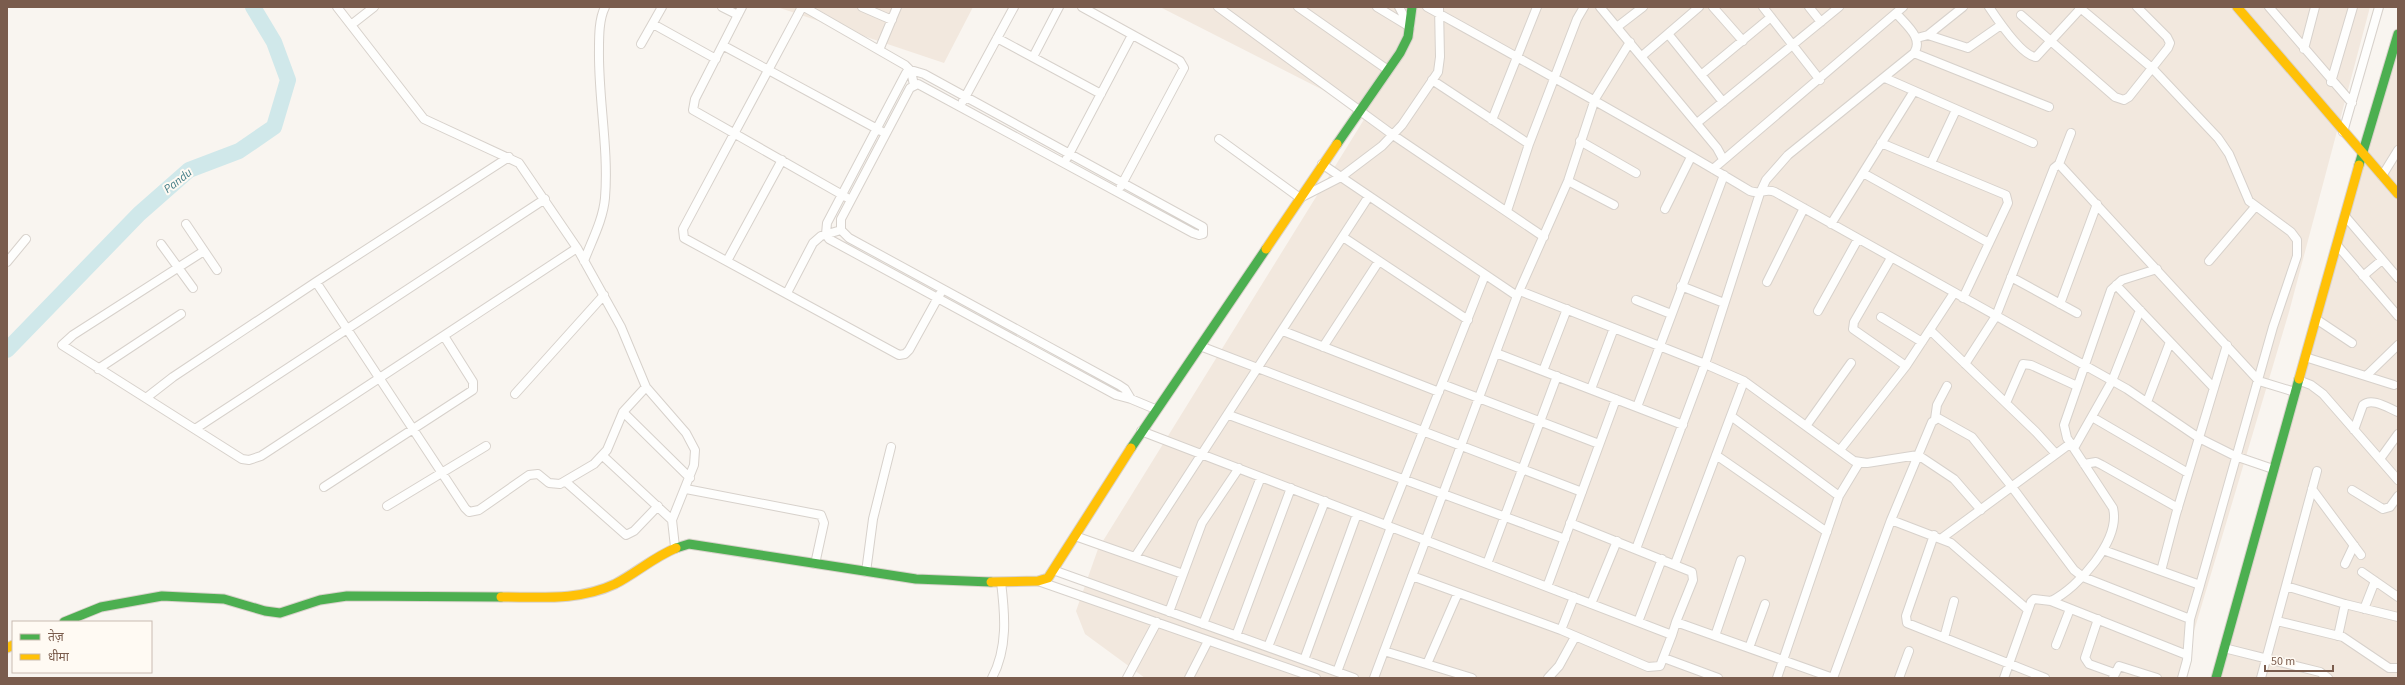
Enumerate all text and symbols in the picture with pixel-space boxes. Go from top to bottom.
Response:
water label: Pandu [160,165,196,197]
legend [12,621,152,673]
text: तेज़ [48,629,65,646]
scale bar [2265,647,2333,673]
text: धीमा [48,649,70,666]
text: 50 m [2271,653,2295,670]

